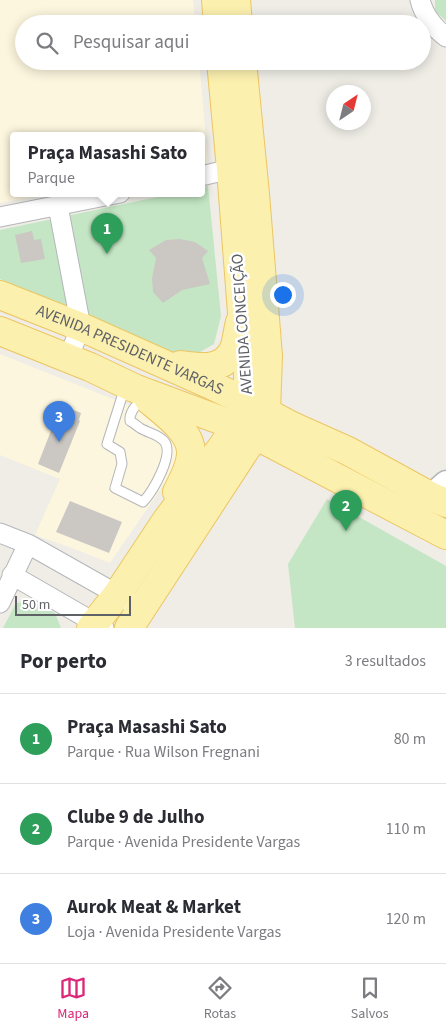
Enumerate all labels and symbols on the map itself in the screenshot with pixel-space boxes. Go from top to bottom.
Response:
north arrow [326,85,371,130]
pin: 1 [91,213,123,254]
street label: AVENIDA CONCEIÇÃO [226,253,258,395]
your location [270,282,296,308]
street label: AVENIDA PRESIDENTE VARGAS [33,299,227,400]
pin: 3 [43,401,75,442]
pin: 2 [330,490,362,531]
scale bar [15,593,131,616]

